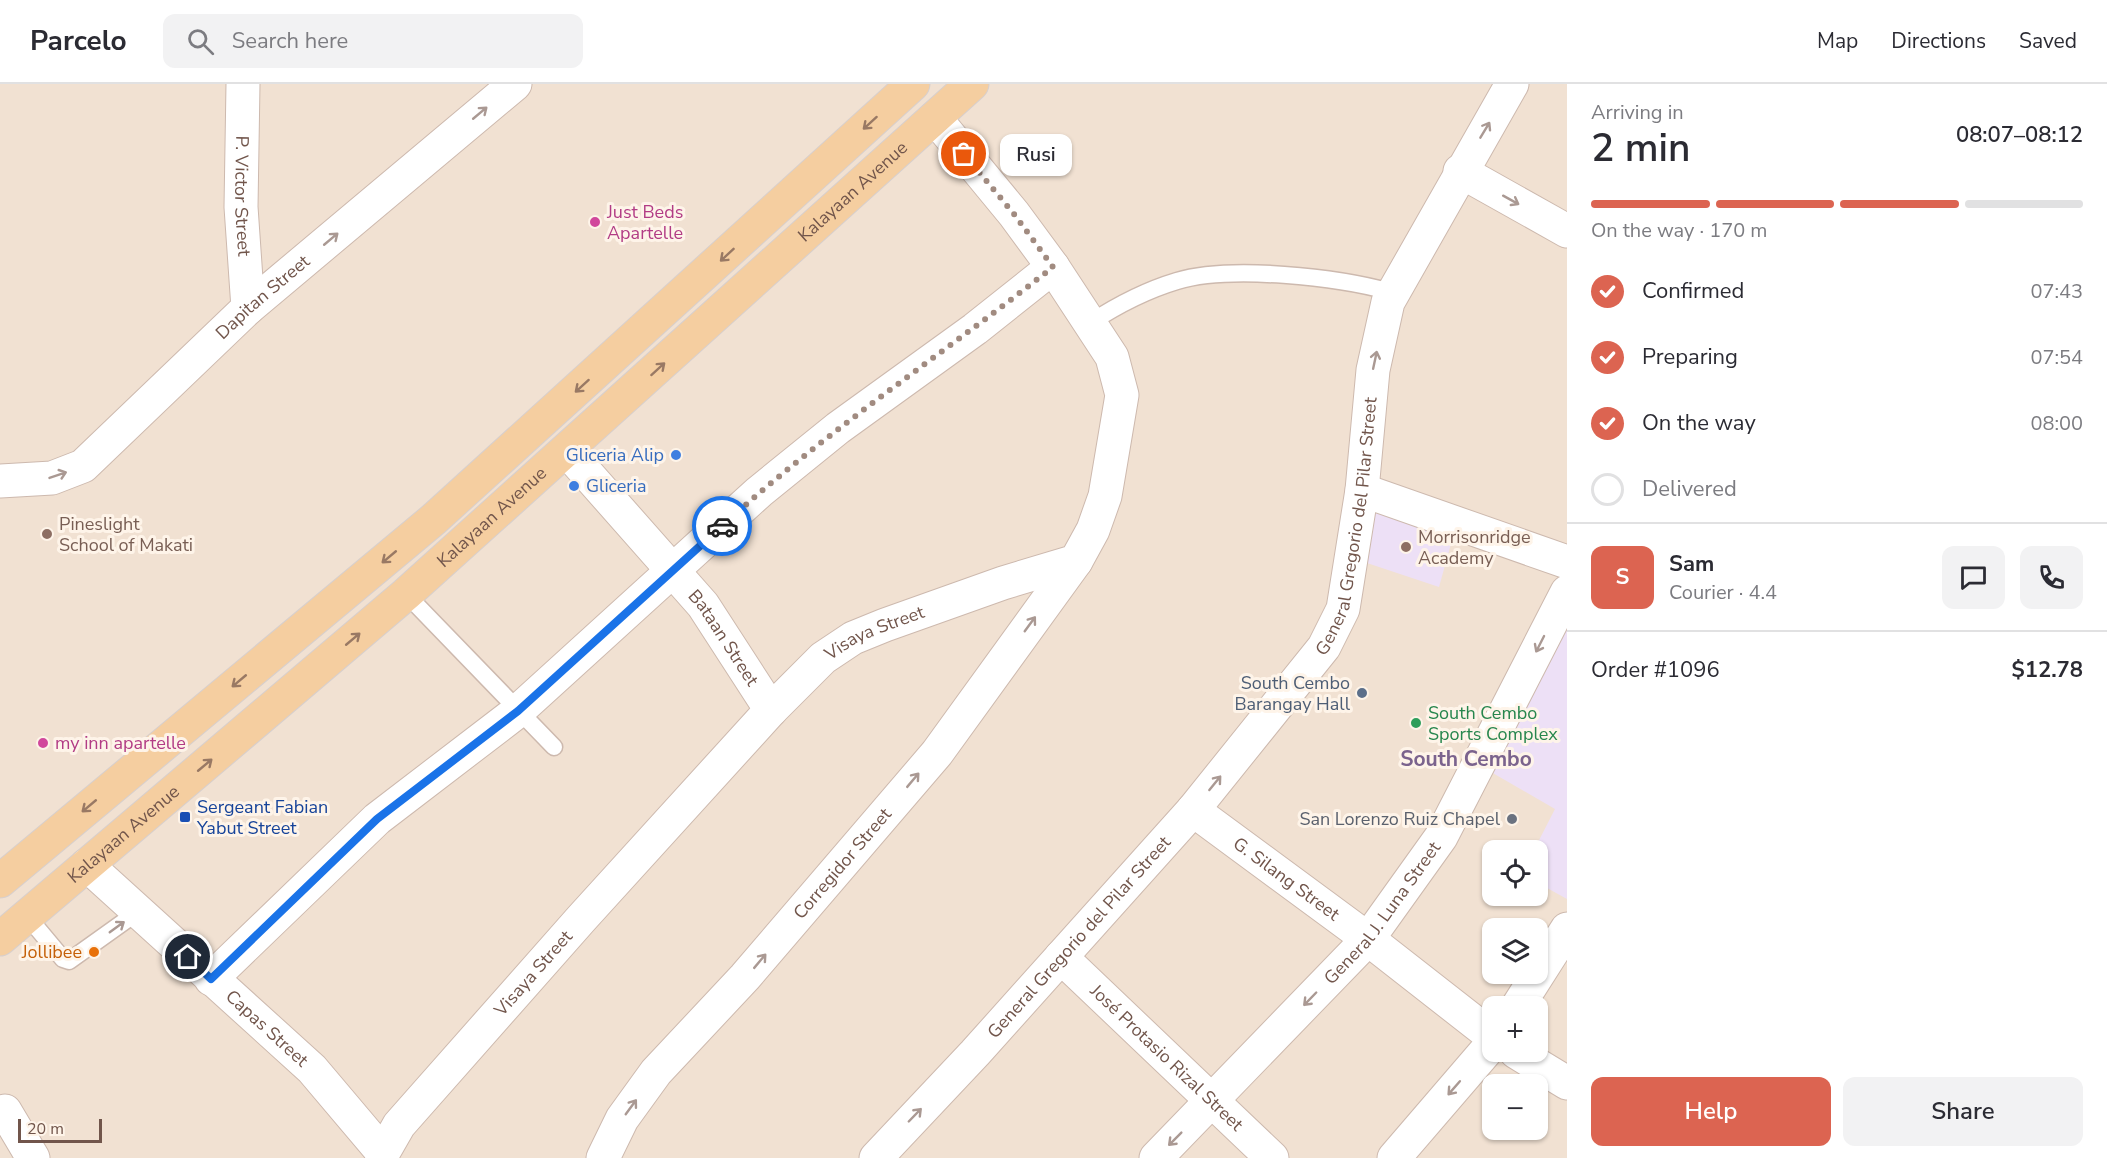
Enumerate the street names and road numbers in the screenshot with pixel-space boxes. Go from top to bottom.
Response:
street label: P. Victor Street [229,135,256,258]
street label: Kalayaan Avenue [793,136,913,247]
street label: Dapitan Street [210,249,315,345]
street label: General Gregorio del Pilar Street [1310,395,1383,661]
street label: Kalayaan Avenue [432,461,552,573]
street label: Bataan Street [683,584,765,691]
street label: Visaya Street [819,600,928,666]
street label: Kalayaan Avenue [62,780,185,889]
street label: Corregidor Street [788,802,897,924]
street label: General Gregorio del Pilar Street [982,830,1177,1043]
street label: G. Silang Street [1228,832,1345,926]
street label: General J. Luna Street [1318,836,1446,990]
street label: Visaya Street [488,925,578,1022]
street label: José Protasio Rizal Street [1084,978,1249,1137]
street label: Capas Street [220,984,314,1072]

